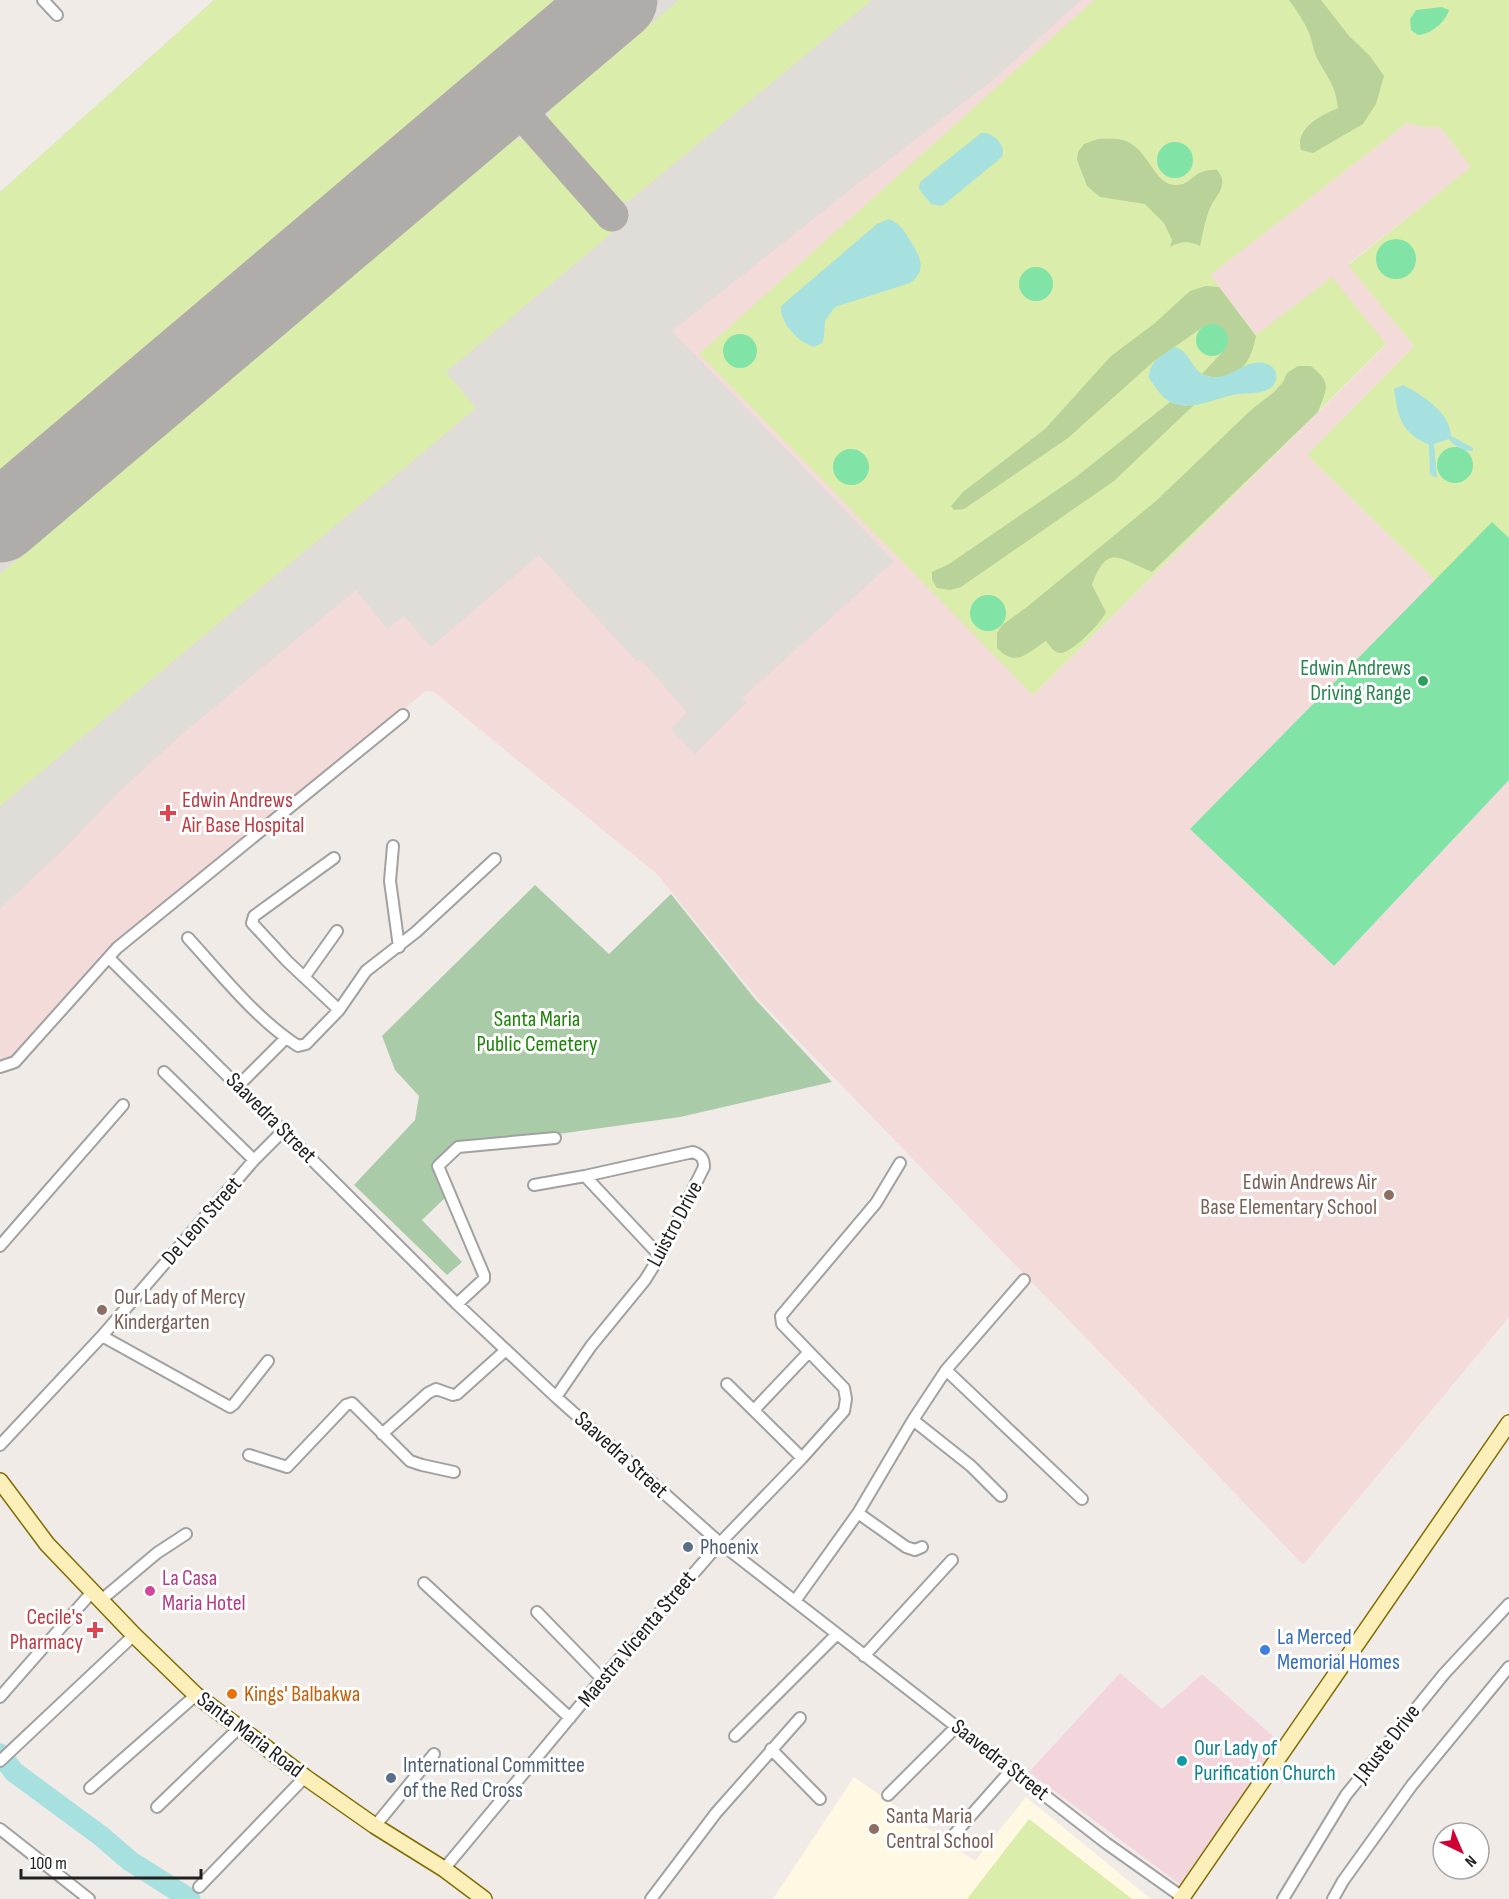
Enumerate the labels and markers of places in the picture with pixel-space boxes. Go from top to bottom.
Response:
place label: Edwin Andrews Driving Range [1300,655,1411,707]
marker: Edwin Andrews Driving Range [1416,674,1430,688]
place label: Edwin Andrews Air Base Hospital [181,787,304,839]
marker: Edwin Andrews Air Base Hospital [159,804,177,822]
place label: Edwin Andrews Air Base Elementary School [1200,1169,1377,1221]
marker: Edwin Andrews Air Base Elementary School [1382,1188,1396,1202]
place label: Our Lady of Mercy Kindergarten [114,1284,246,1336]
marker: Our Lady of Mercy Kindergarten [95,1303,109,1317]
place label: Phoenix [700,1534,759,1561]
marker: Phoenix [681,1540,695,1554]
place label: La Casa Maria Hotel [162,1565,246,1617]
marker: La Casa Maria Hotel [143,1584,157,1598]
place label: Cecile's Pharmacy [10,1604,83,1656]
marker: Cecile's Pharmacy [88,1623,102,1637]
place label: La Merced Memorial Homes [1277,1624,1400,1676]
marker: La Merced Memorial Homes [1258,1643,1272,1657]
place label: Kings' Balbakwa [244,1681,360,1708]
marker: Kings' Balbakwa [225,1687,239,1701]
place label: Our Lady of Purification Church [1194,1735,1336,1787]
place label: International Committee of the Red Cross [403,1752,585,1804]
marker: Our Lady of Purification Church [1175,1754,1189,1768]
marker: International Committee of the Red Cross [384,1771,398,1785]
place label: Santa Maria Central School [886,1803,994,1855]
marker: Santa Maria Central School [867,1822,881,1836]

